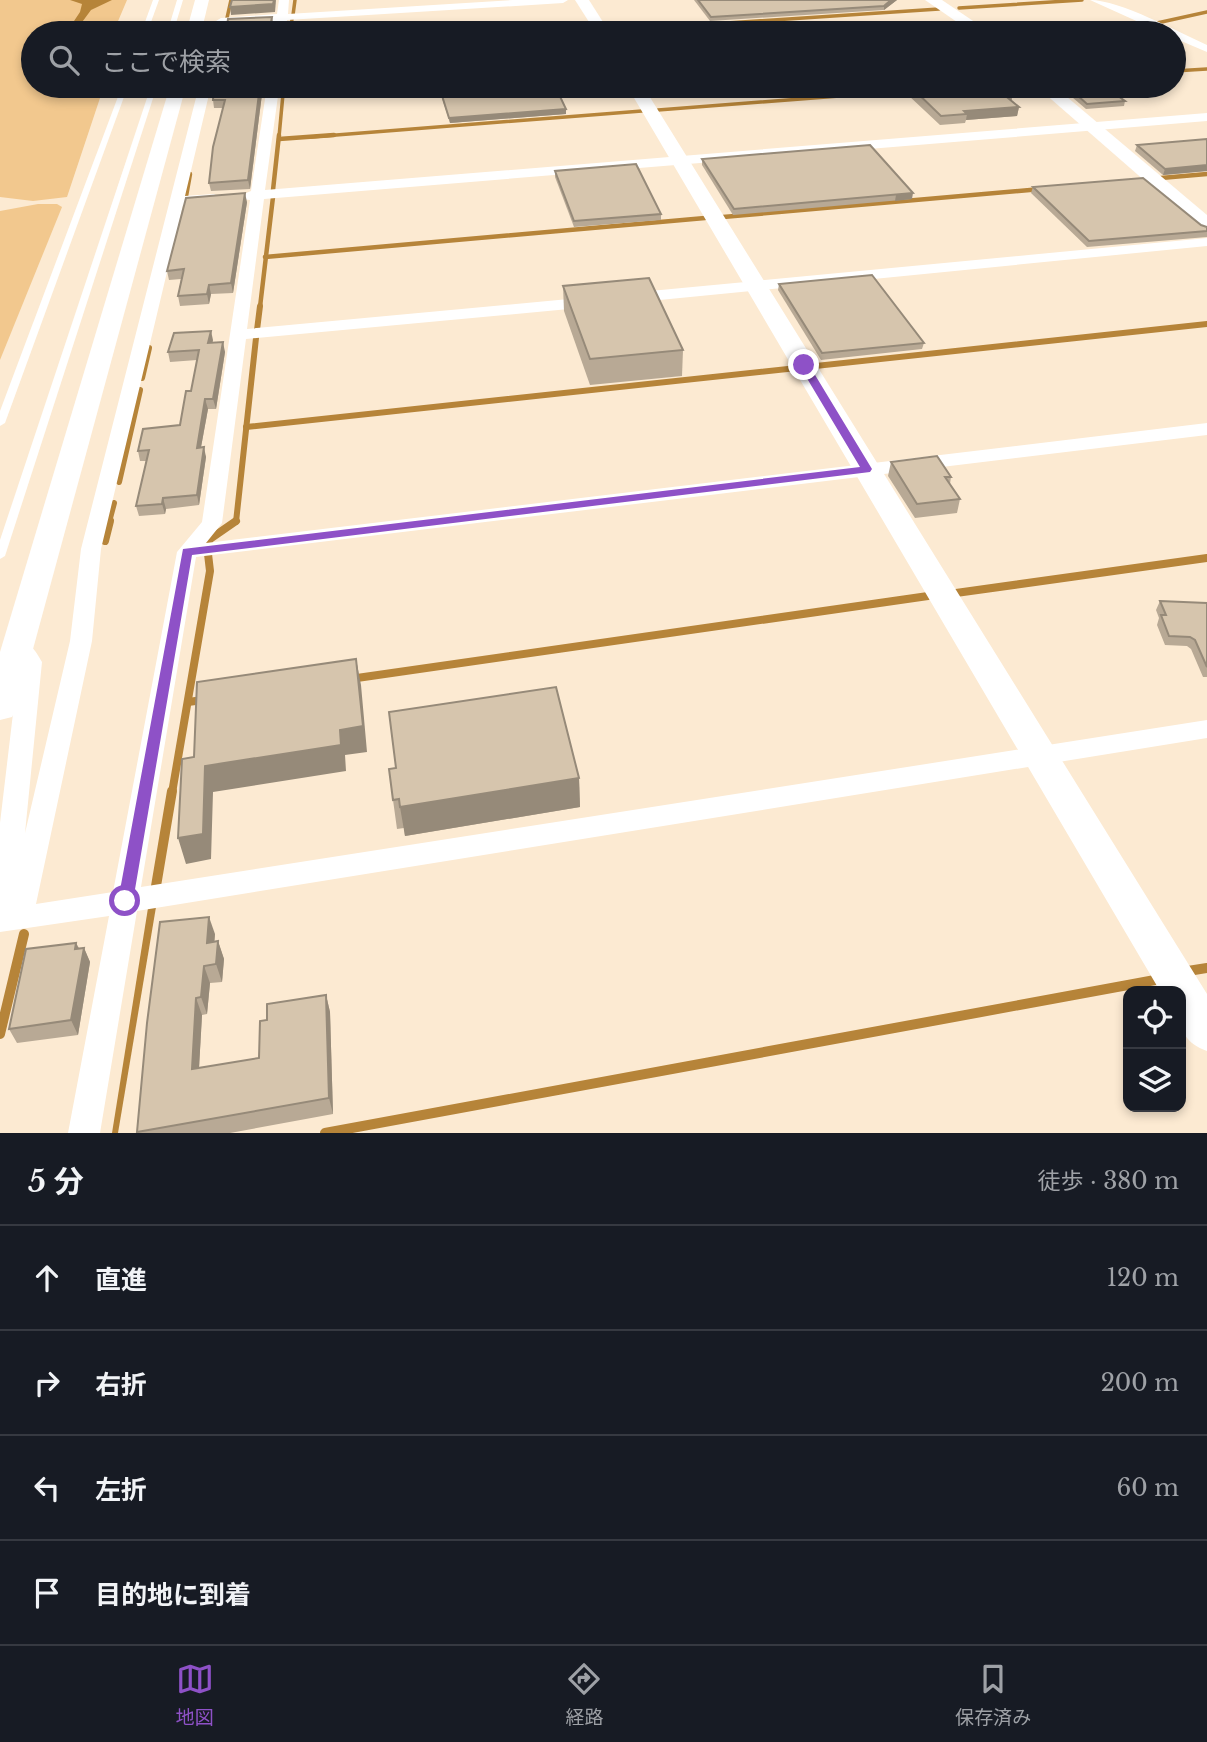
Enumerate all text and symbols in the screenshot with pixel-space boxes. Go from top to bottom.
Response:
search box [21,21,1186,98]
icon: search [45,41,83,79]
text: ここで検索 [101,46,231,78]
route end [788,349,819,380]
route start [109,885,140,916]
map controls [1123,986,1186,1112]
button: locate [1123,986,1186,1049]
button: layers [1123,1049,1186,1112]
text: 5 分 [28,1163,84,1200]
text: 徒歩 · 380 m [1037,1167,1179,1195]
icon: ahead [28,1259,66,1297]
text: 直進 [95,1264,147,1296]
text: 120 m [1107,1264,1179,1292]
icon: right [28,1364,66,1402]
text: 右折 [95,1369,147,1401]
text: 200 m [1101,1369,1179,1397]
icon: left [28,1469,66,1507]
text: 左折 [95,1474,147,1506]
text: 60 m [1117,1474,1179,1502]
icon: arrive [28,1574,66,1612]
text: 目的地に到着 [95,1579,251,1611]
tab: 地図 [176,1660,214,1729]
tab: 経路 [565,1660,603,1729]
tab: 保存済み [955,1660,1031,1729]

